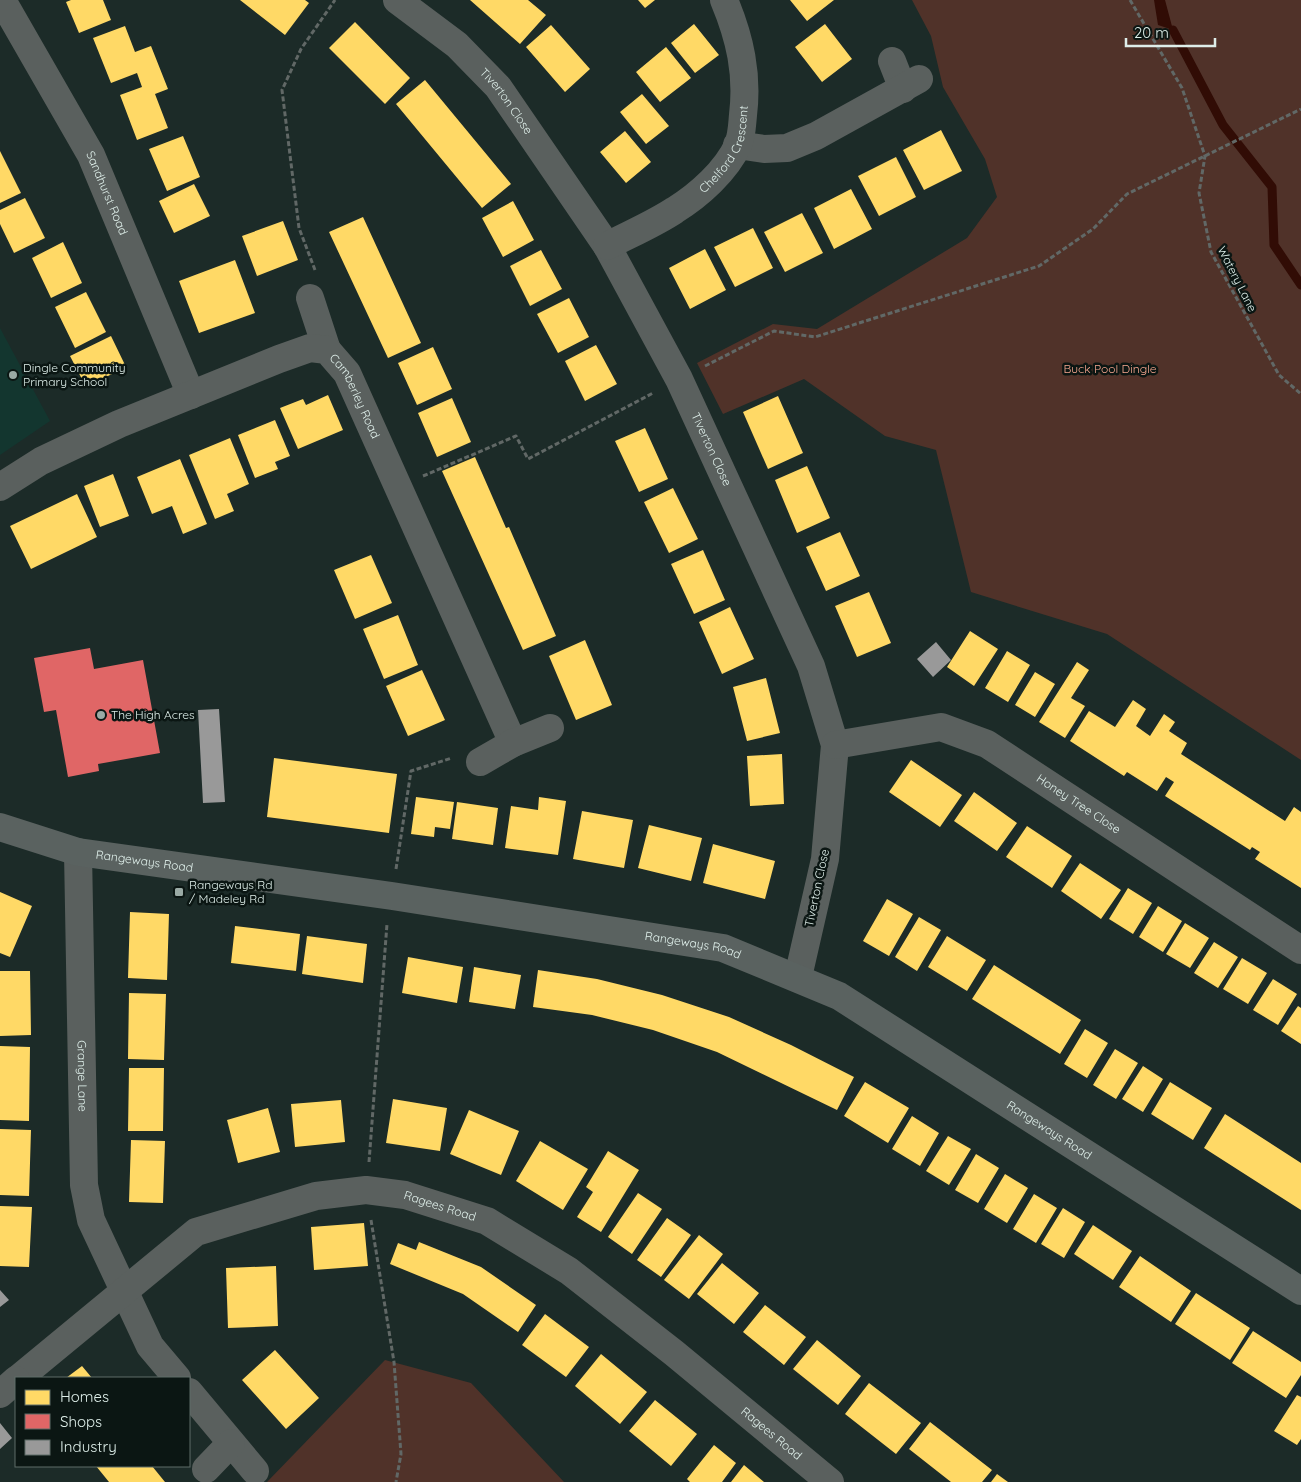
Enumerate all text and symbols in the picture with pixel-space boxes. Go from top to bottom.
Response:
scale bar [1126,15,1215,47]
text: 20 m [1134,23,1169,42]
street label: Tiverton Close [477,65,536,137]
street label: Chelford Crescent [696,105,751,196]
street label: Sandhurst Road [83,148,131,237]
street label: Watery Lane [1215,243,1260,314]
street label: Camberley Road [327,350,383,441]
place label: Dingle Community Primary School [23,360,126,389]
park label: Buck Pool Dingle [1063,361,1157,376]
marker: Dingle Community Primary School [7,369,19,381]
street label: Tiverton Close [688,410,735,488]
place label: The High Acres [111,707,195,722]
marker: The High Acres [95,709,107,721]
street label: Honey Tree Close [1034,771,1124,837]
street label: Rangeways Road [95,847,194,875]
street label: Tiverton Close [801,847,832,928]
place label: Rangeways Rd / Madeley Rd [189,877,273,906]
marker: Rangeways Rd / Madeley Rd [173,886,185,898]
street label: Rangeways Road [644,928,744,962]
street label: Grange Lane [74,1040,91,1112]
street label: Rangeways Road [1004,1097,1095,1163]
street label: Ragees Road [402,1187,478,1224]
legend [15,1377,190,1467]
text: Homes [60,1387,109,1406]
street label: Ragees Road [738,1403,805,1463]
text: Shops [60,1412,102,1431]
text: Industry [60,1437,117,1456]

